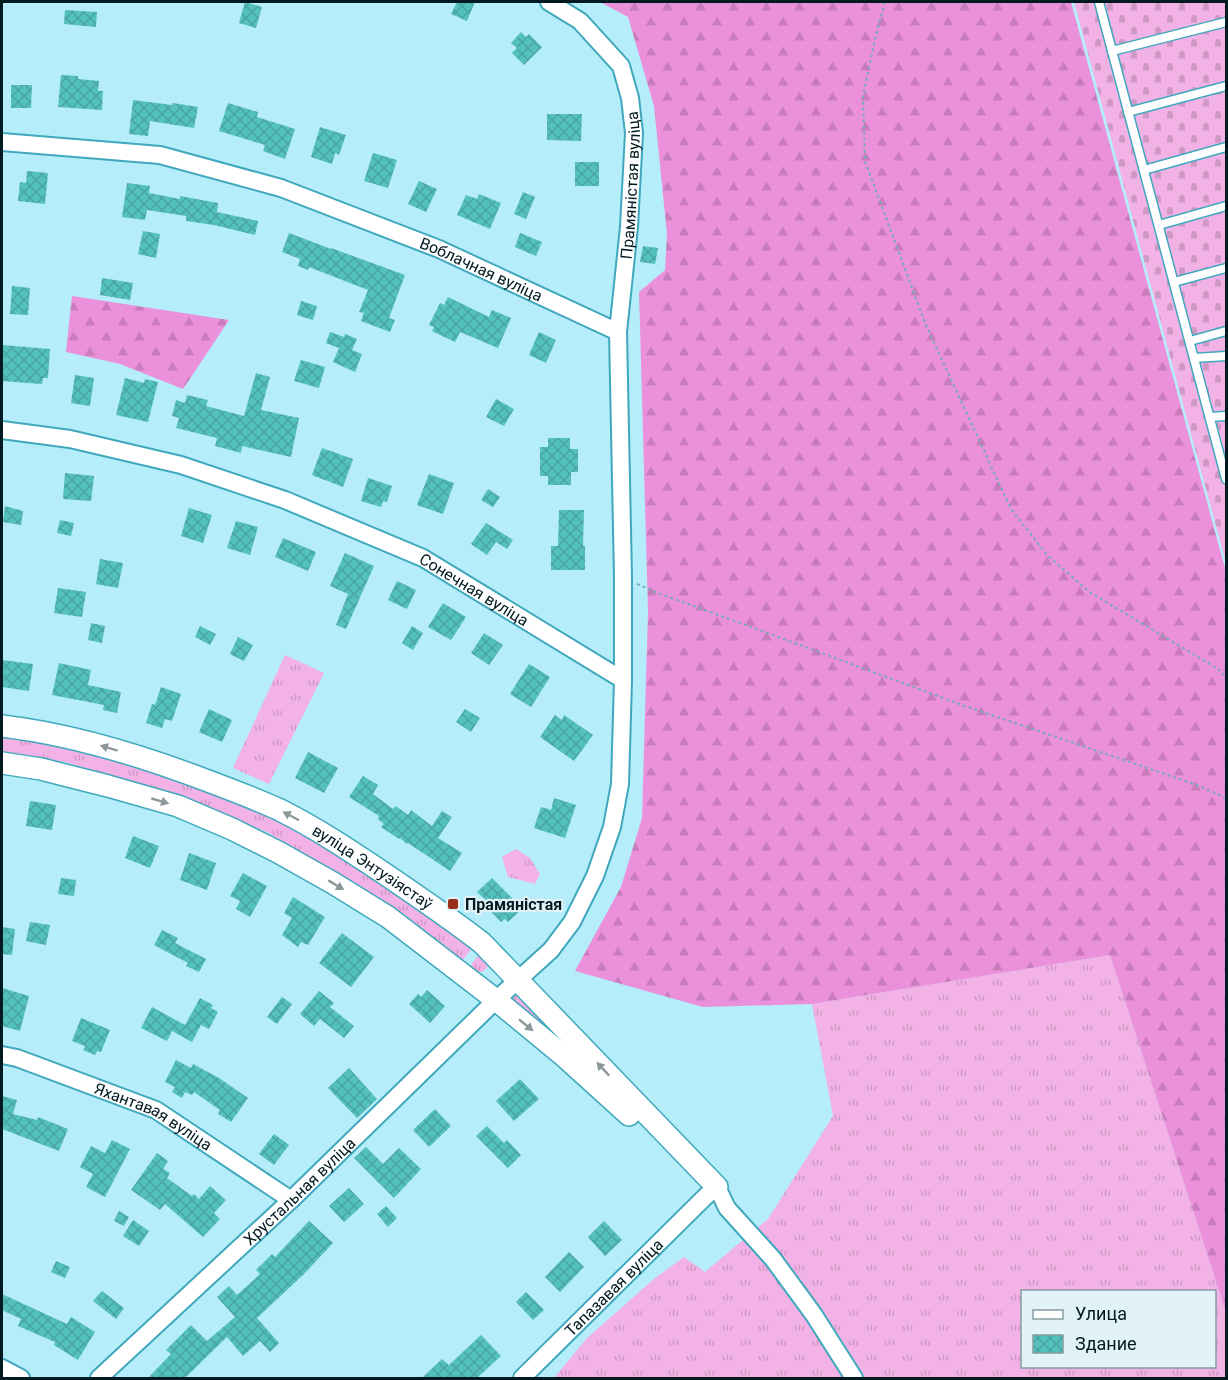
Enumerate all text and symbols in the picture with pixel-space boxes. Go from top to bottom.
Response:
street label: Прамяністая вуліца [616,110,643,260]
street label: Воблачная вуліца [417,233,546,305]
street label: Сонечная вуліца [416,549,532,630]
one-way arrow [100,743,118,752]
one-way arrow [151,797,169,806]
one-way arrow [283,811,300,821]
street label: вуліца Энтузіястаў [309,820,437,913]
one-way arrow [328,879,344,890]
place label: Прамяністая [465,895,562,914]
marker: Прамяністая [446,897,460,911]
one-way arrow [519,1018,534,1031]
one-way arrow [597,1063,611,1077]
street label: Яхантавая вуліца [92,1078,216,1154]
street label: Хрустальная вуліца [239,1133,359,1249]
street label: Тапазавая вуліца [561,1235,667,1340]
legend [1021,1290,1216,1368]
text: Улица [1075,1303,1127,1324]
text: Здание [1075,1333,1137,1354]

